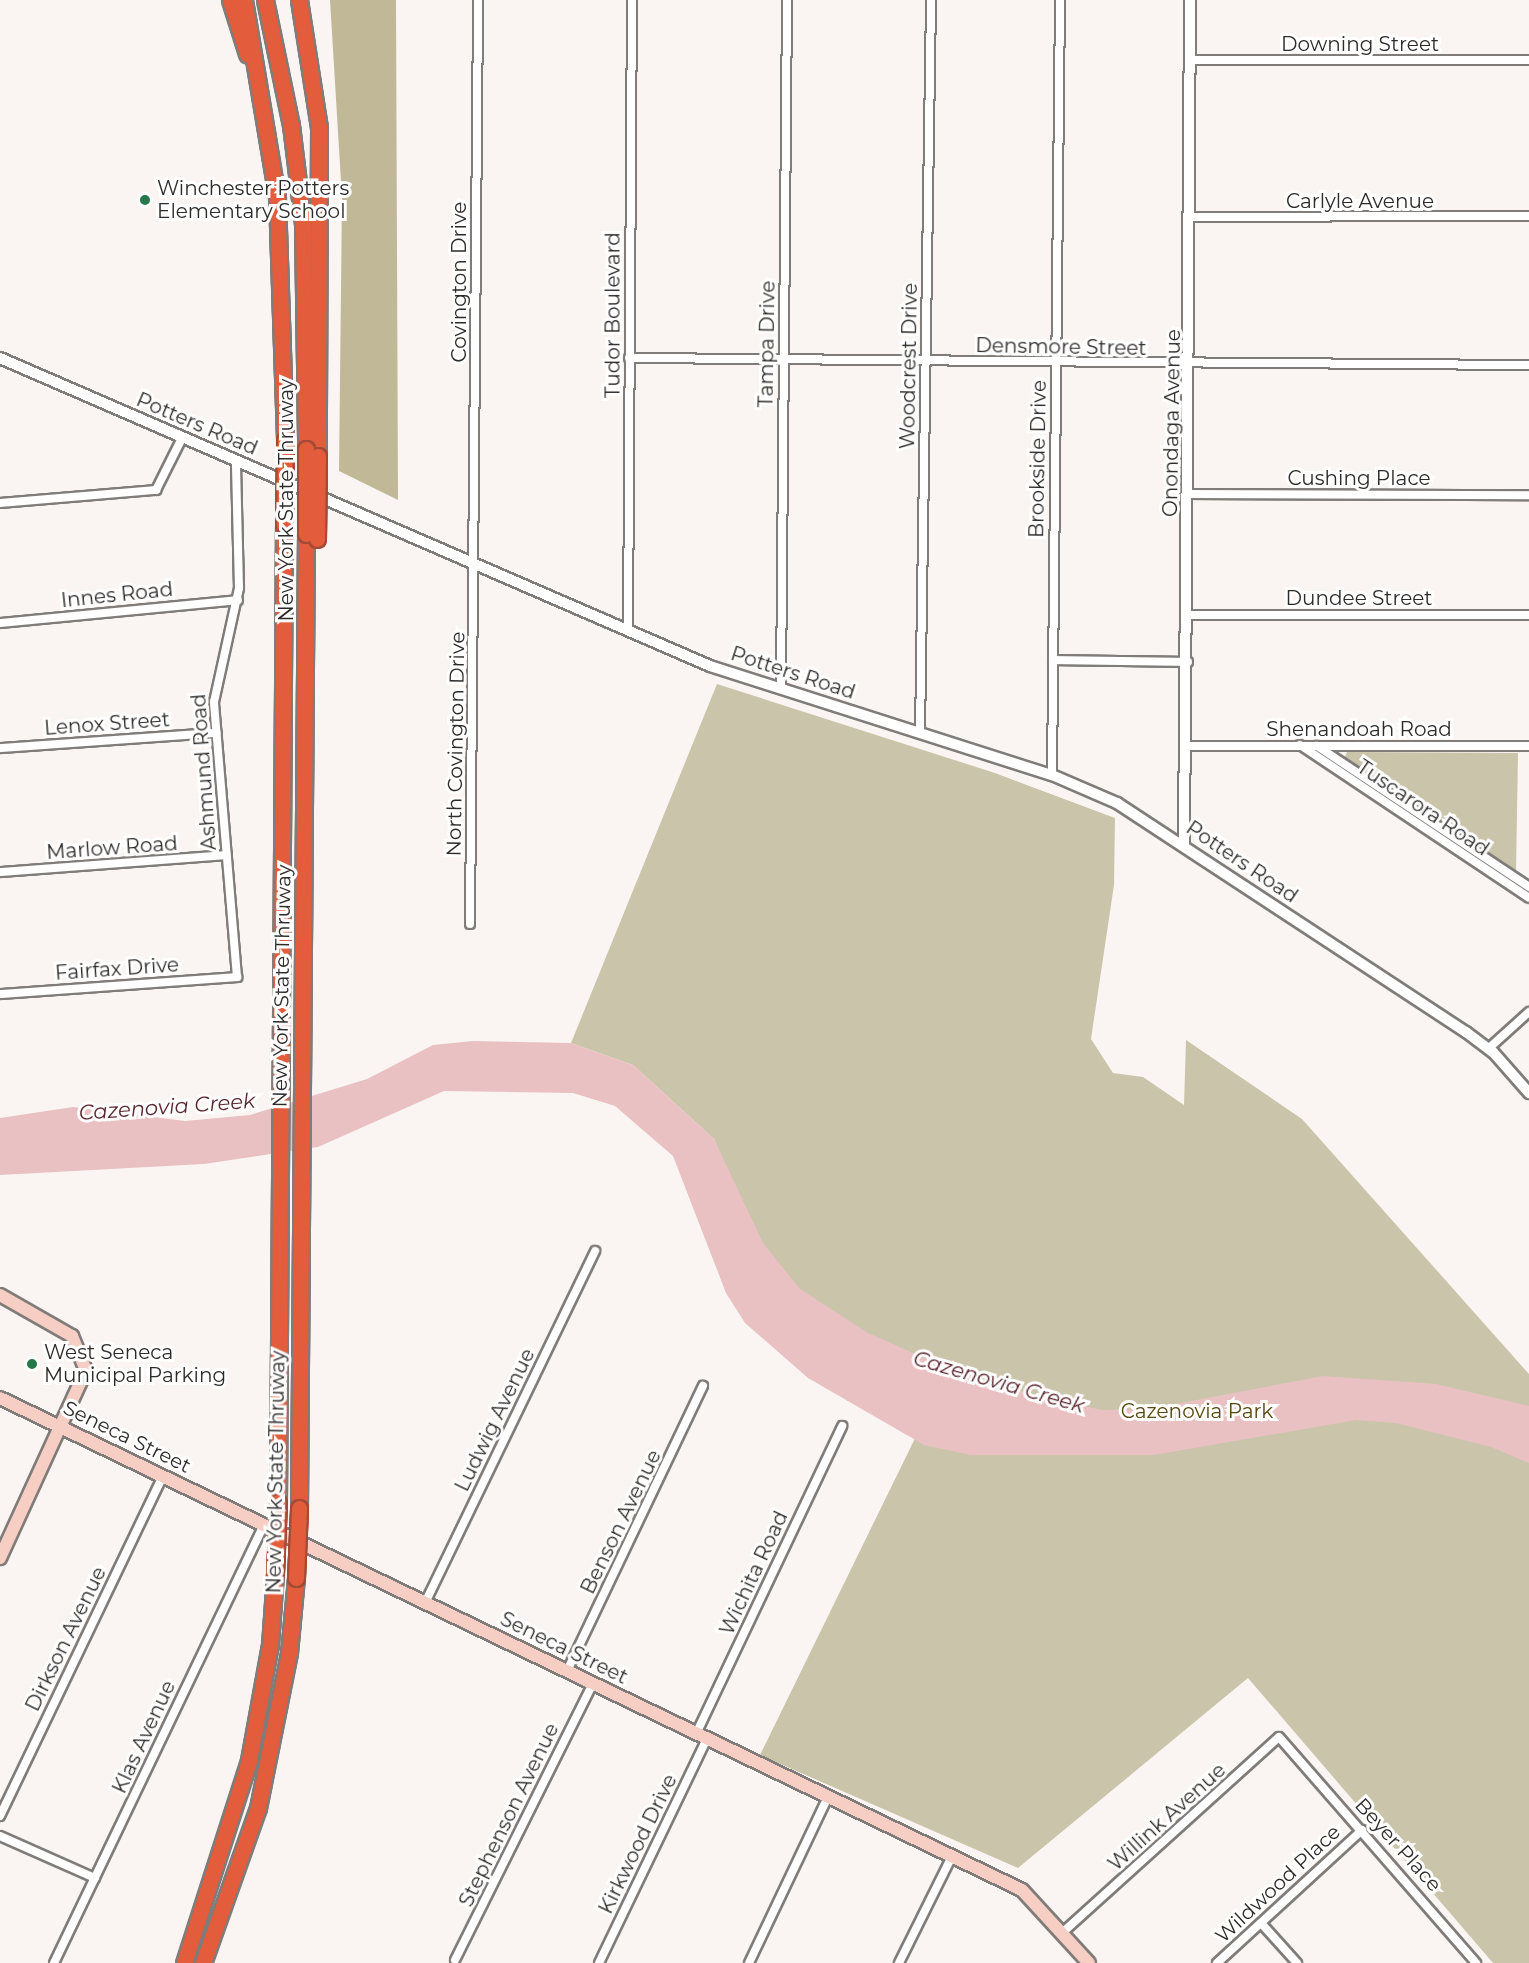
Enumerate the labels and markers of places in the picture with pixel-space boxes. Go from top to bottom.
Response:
place label: Winchester Potters Elementary School [157,176,349,223]
marker: Winchester Potters Elementary School [138,193,152,207]
place label: West Seneca Municipal Parking [44,1340,226,1387]
marker: West Seneca Municipal Parking [25,1357,39,1371]

